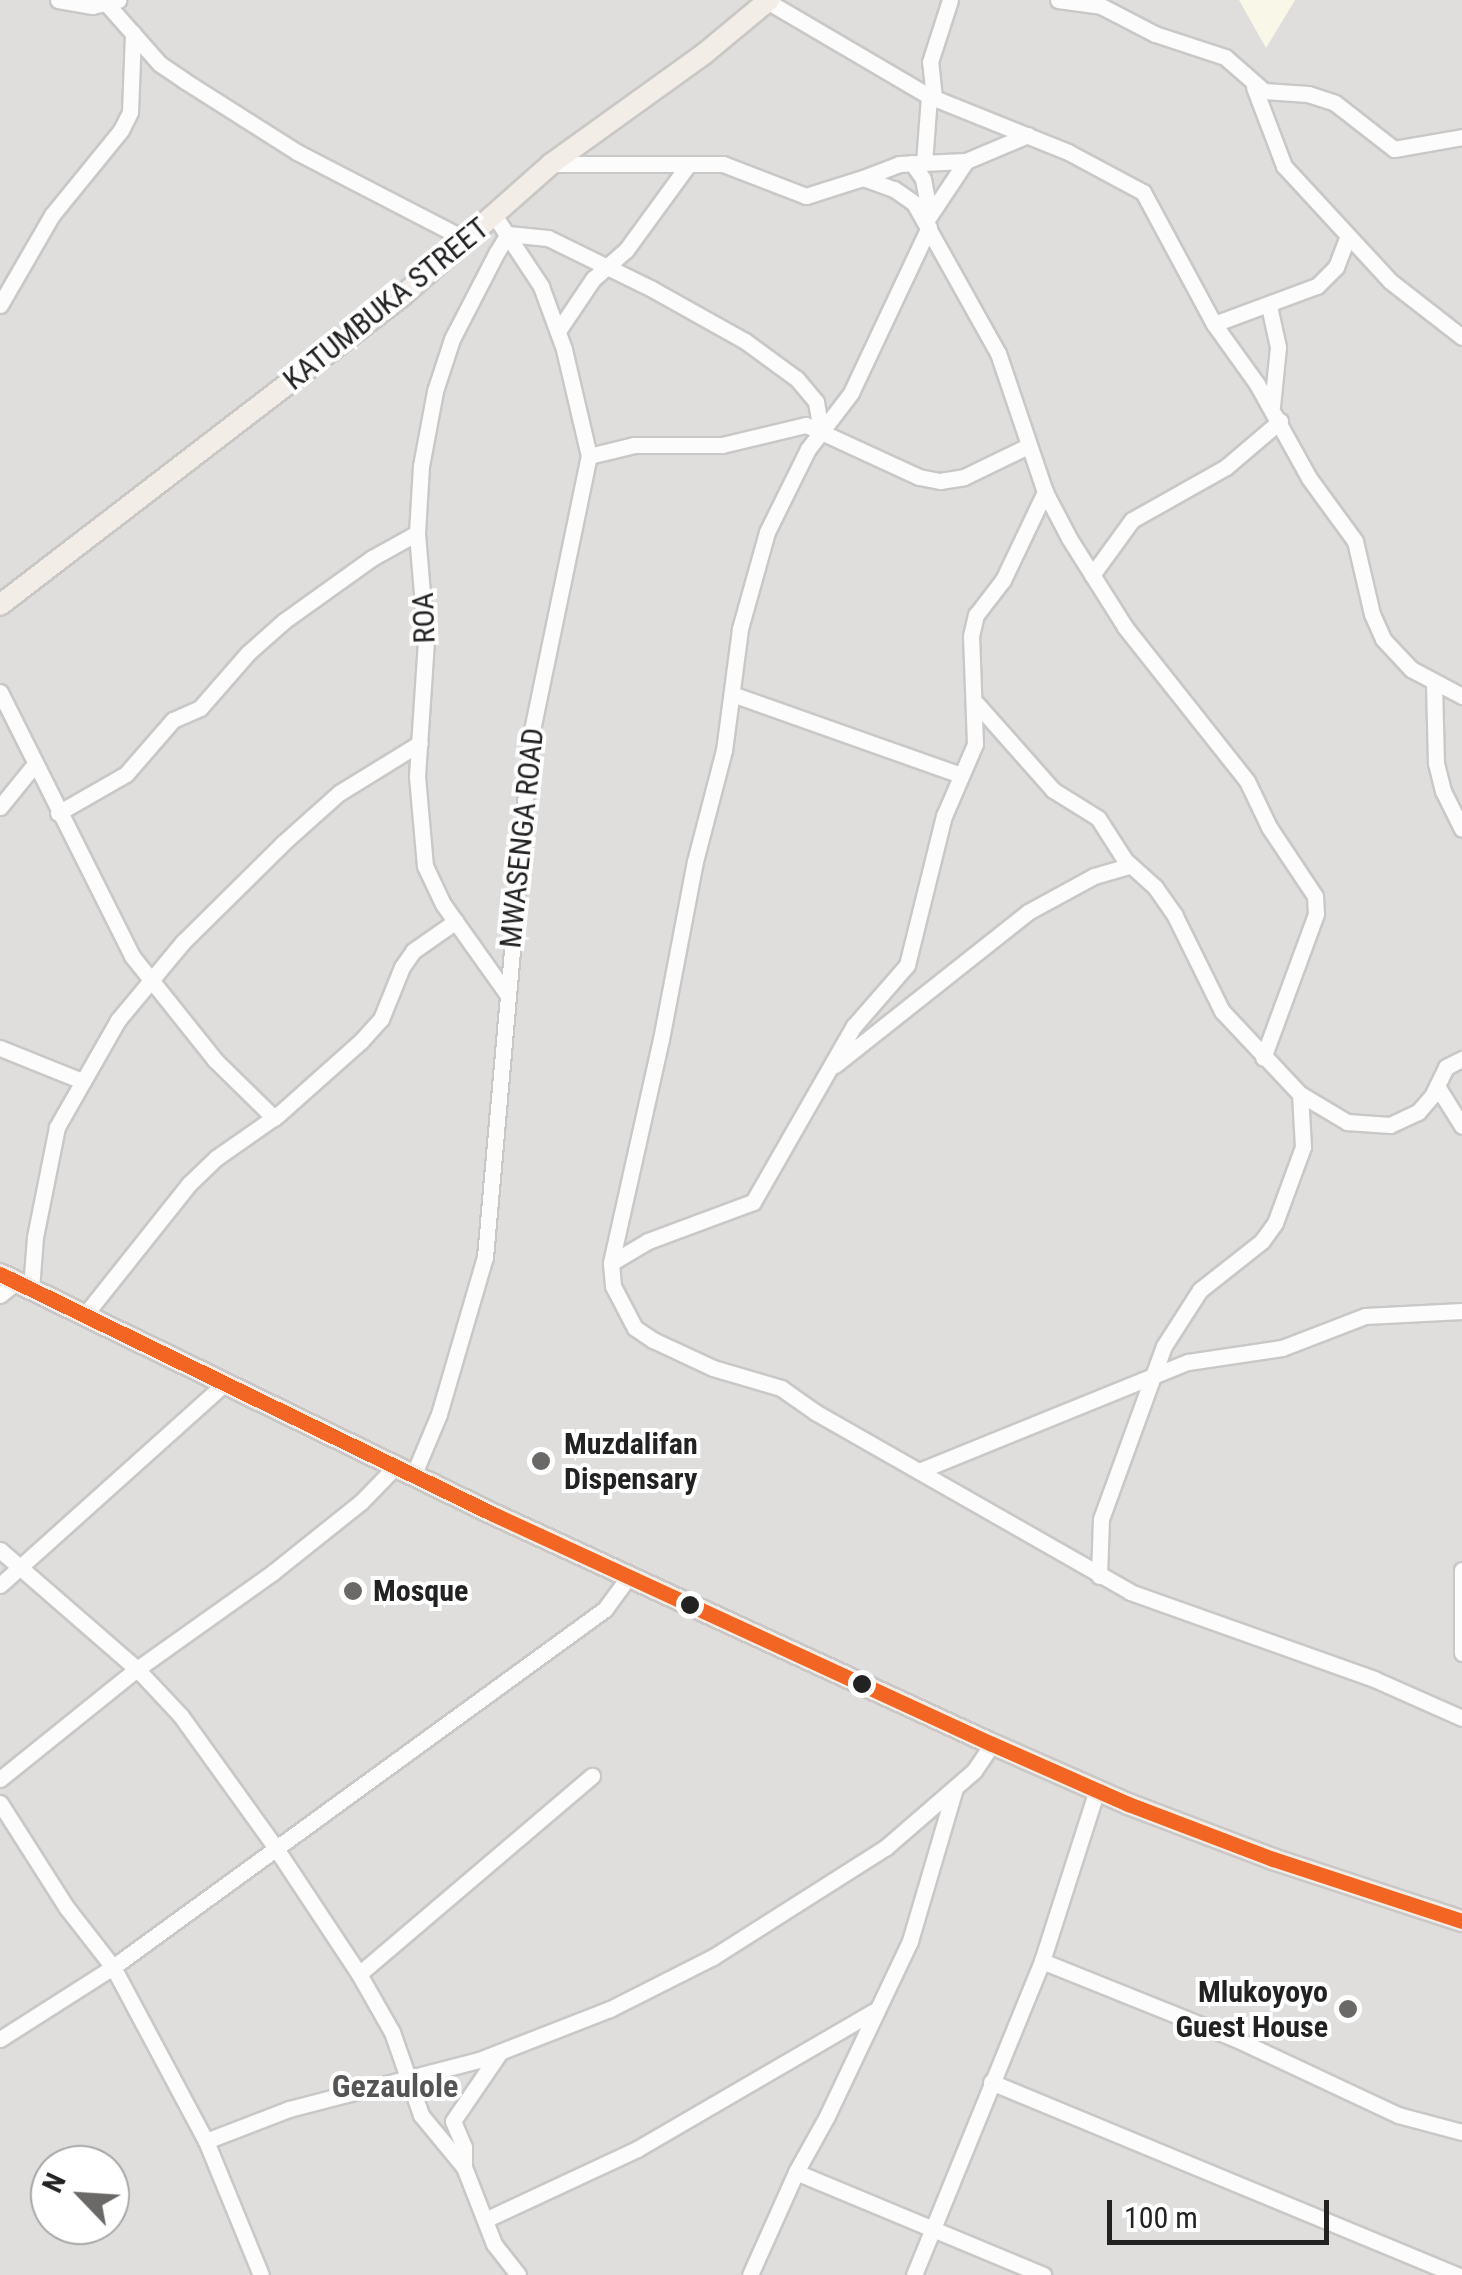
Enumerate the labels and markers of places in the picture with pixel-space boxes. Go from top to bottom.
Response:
place label: Muzdalifan Dispensary [564,1426,698,1496]
marker: Muzdalifan Dispensary [528,1448,554,1474]
place label: Mosque [373,1573,468,1609]
marker: Mosque [342,1580,364,1602]
unlabelled marker [680,1595,700,1615]
unlabelled marker [852,1674,872,1694]
place label: Mlukoyoyo Guest House [1176,1974,1328,2044]
marker: Mlukoyoyo Guest House [1337,1998,1359,2020]

